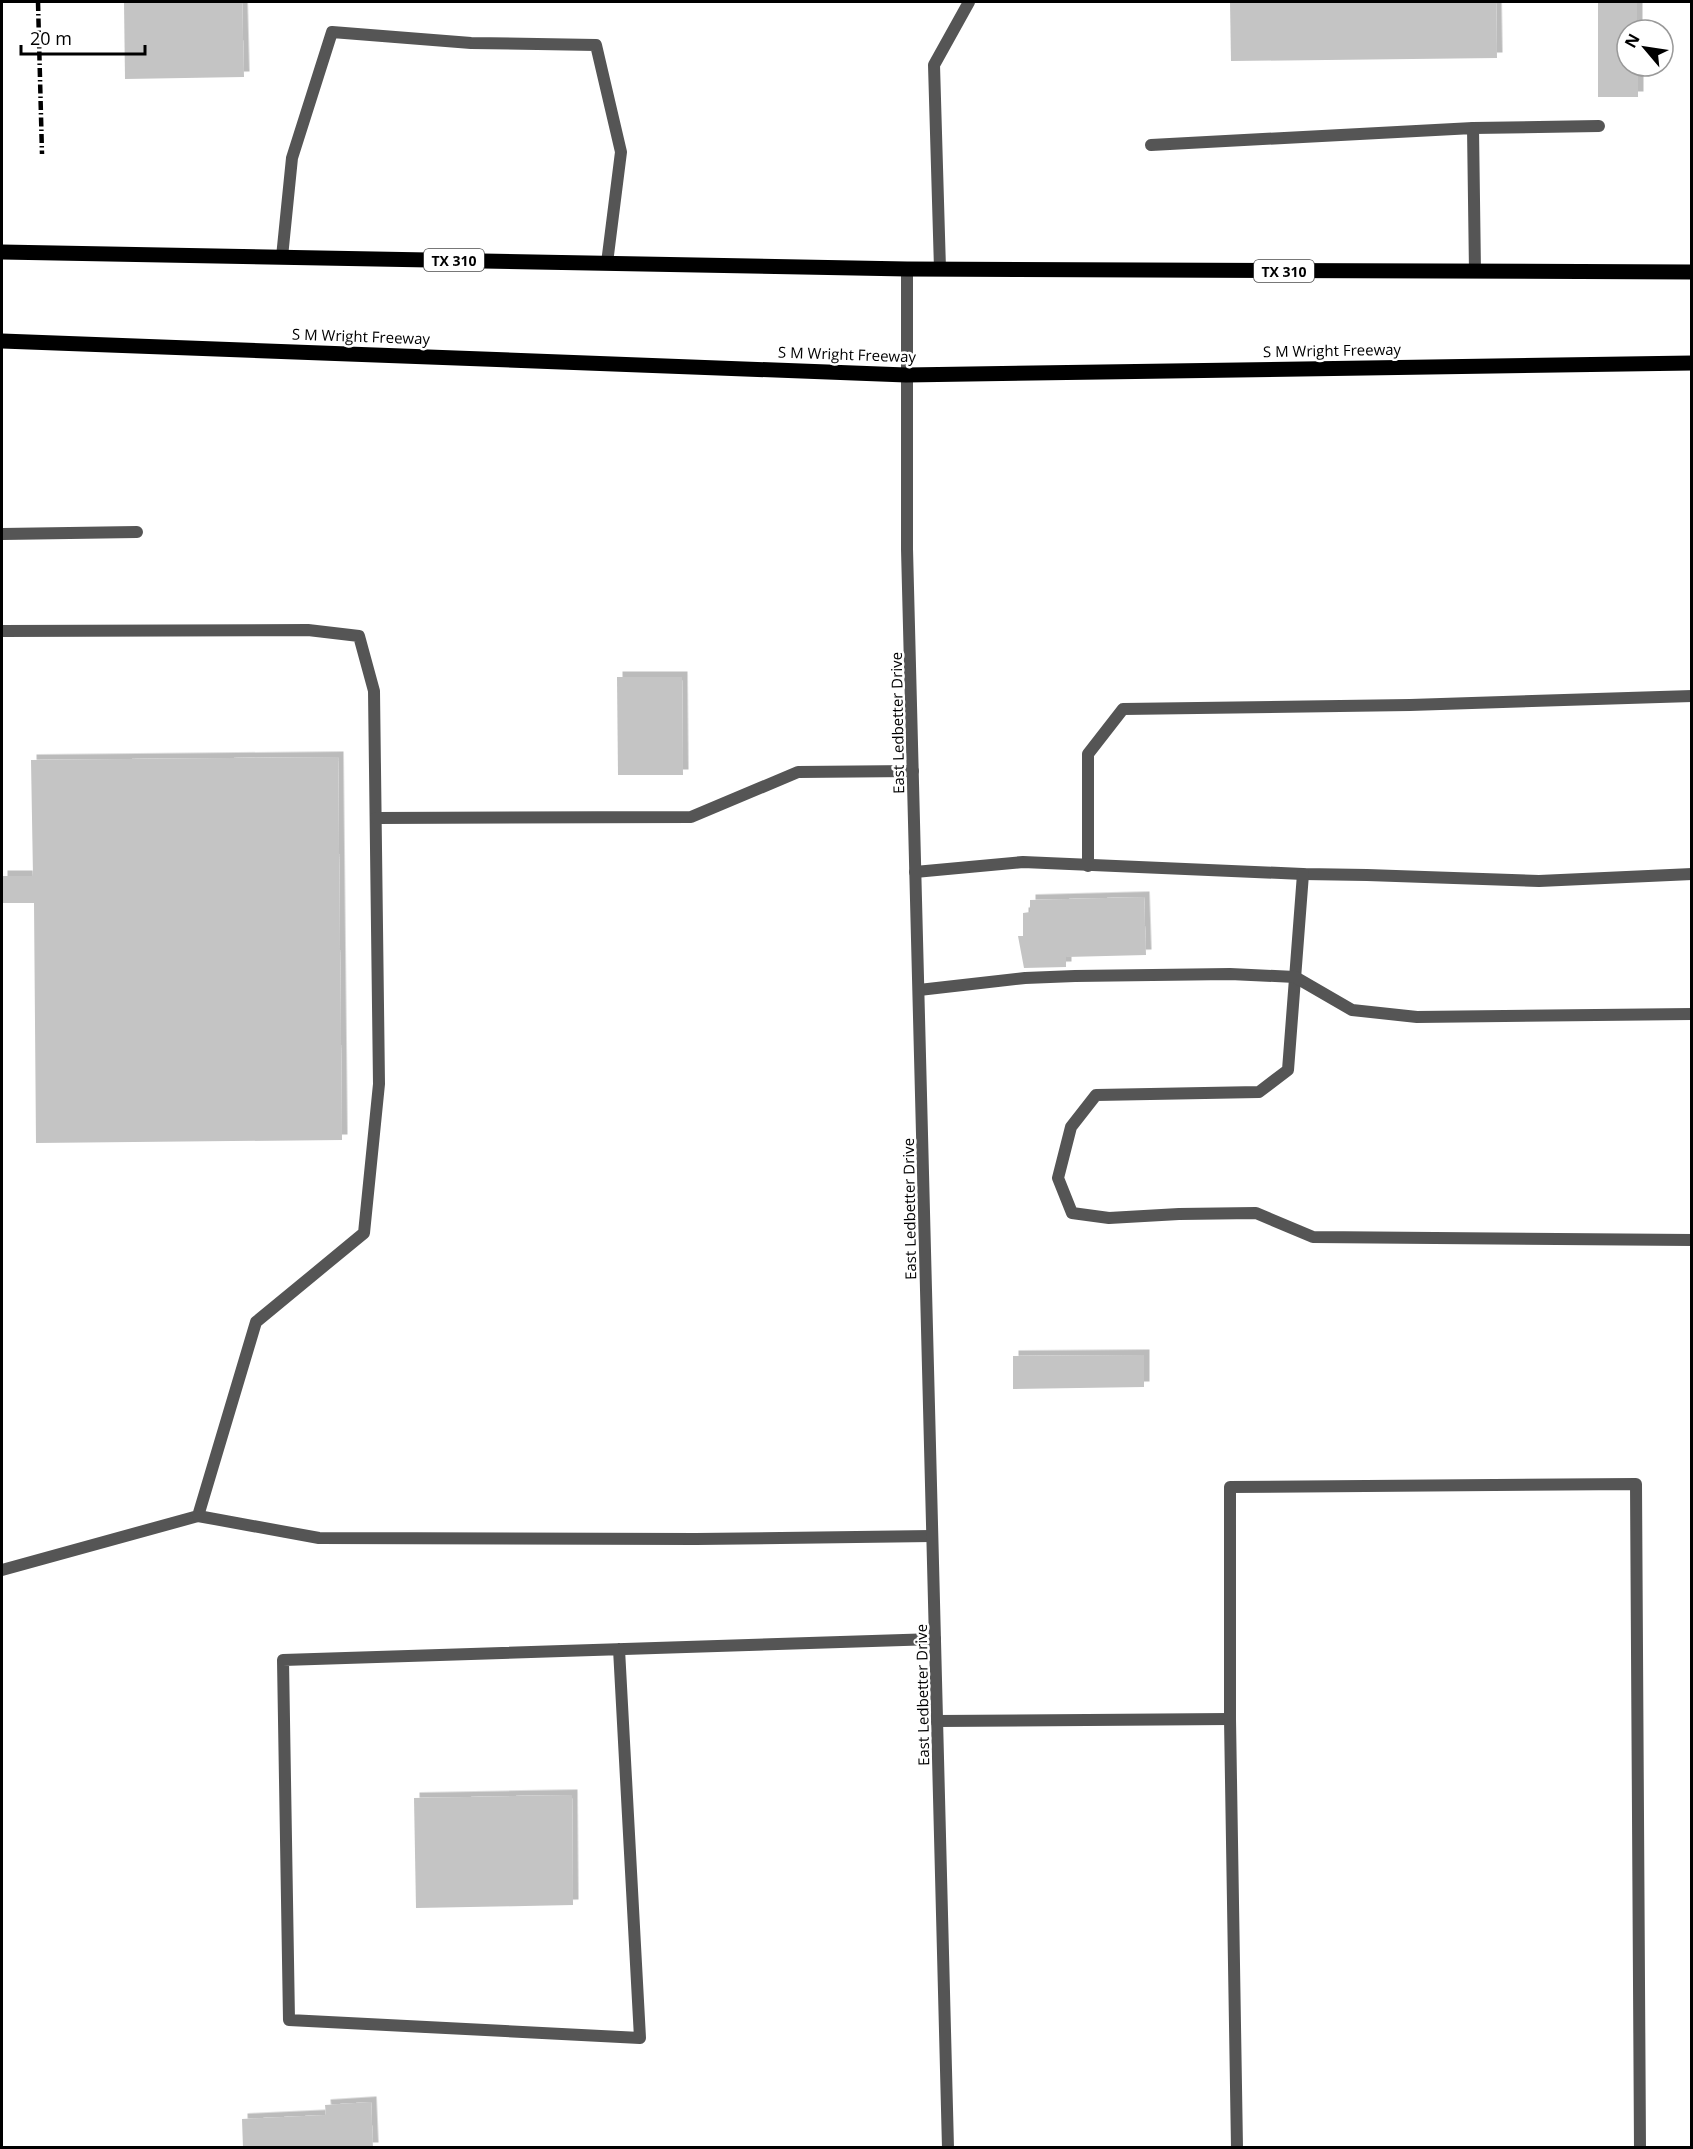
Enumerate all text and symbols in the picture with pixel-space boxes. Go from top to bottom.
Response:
scale bar [21,18,146,56]
north arrow [1615,18,1675,78]
text: 20 m [30,26,72,50]
text: N [1619,30,1645,52]
road number: TX 310 [424,249,484,271]
road number: TX 310 [1254,260,1314,282]
street label: S M Wright Freeway [292,324,431,348]
street label: S M Wright Freeway [1263,339,1402,361]
street label: S M Wright Freeway [778,342,917,366]
street label: East Ledbetter Drive [886,652,908,794]
street label: East Ledbetter Drive [898,1138,920,1280]
street label: East Ledbetter Drive [911,1624,933,1766]

